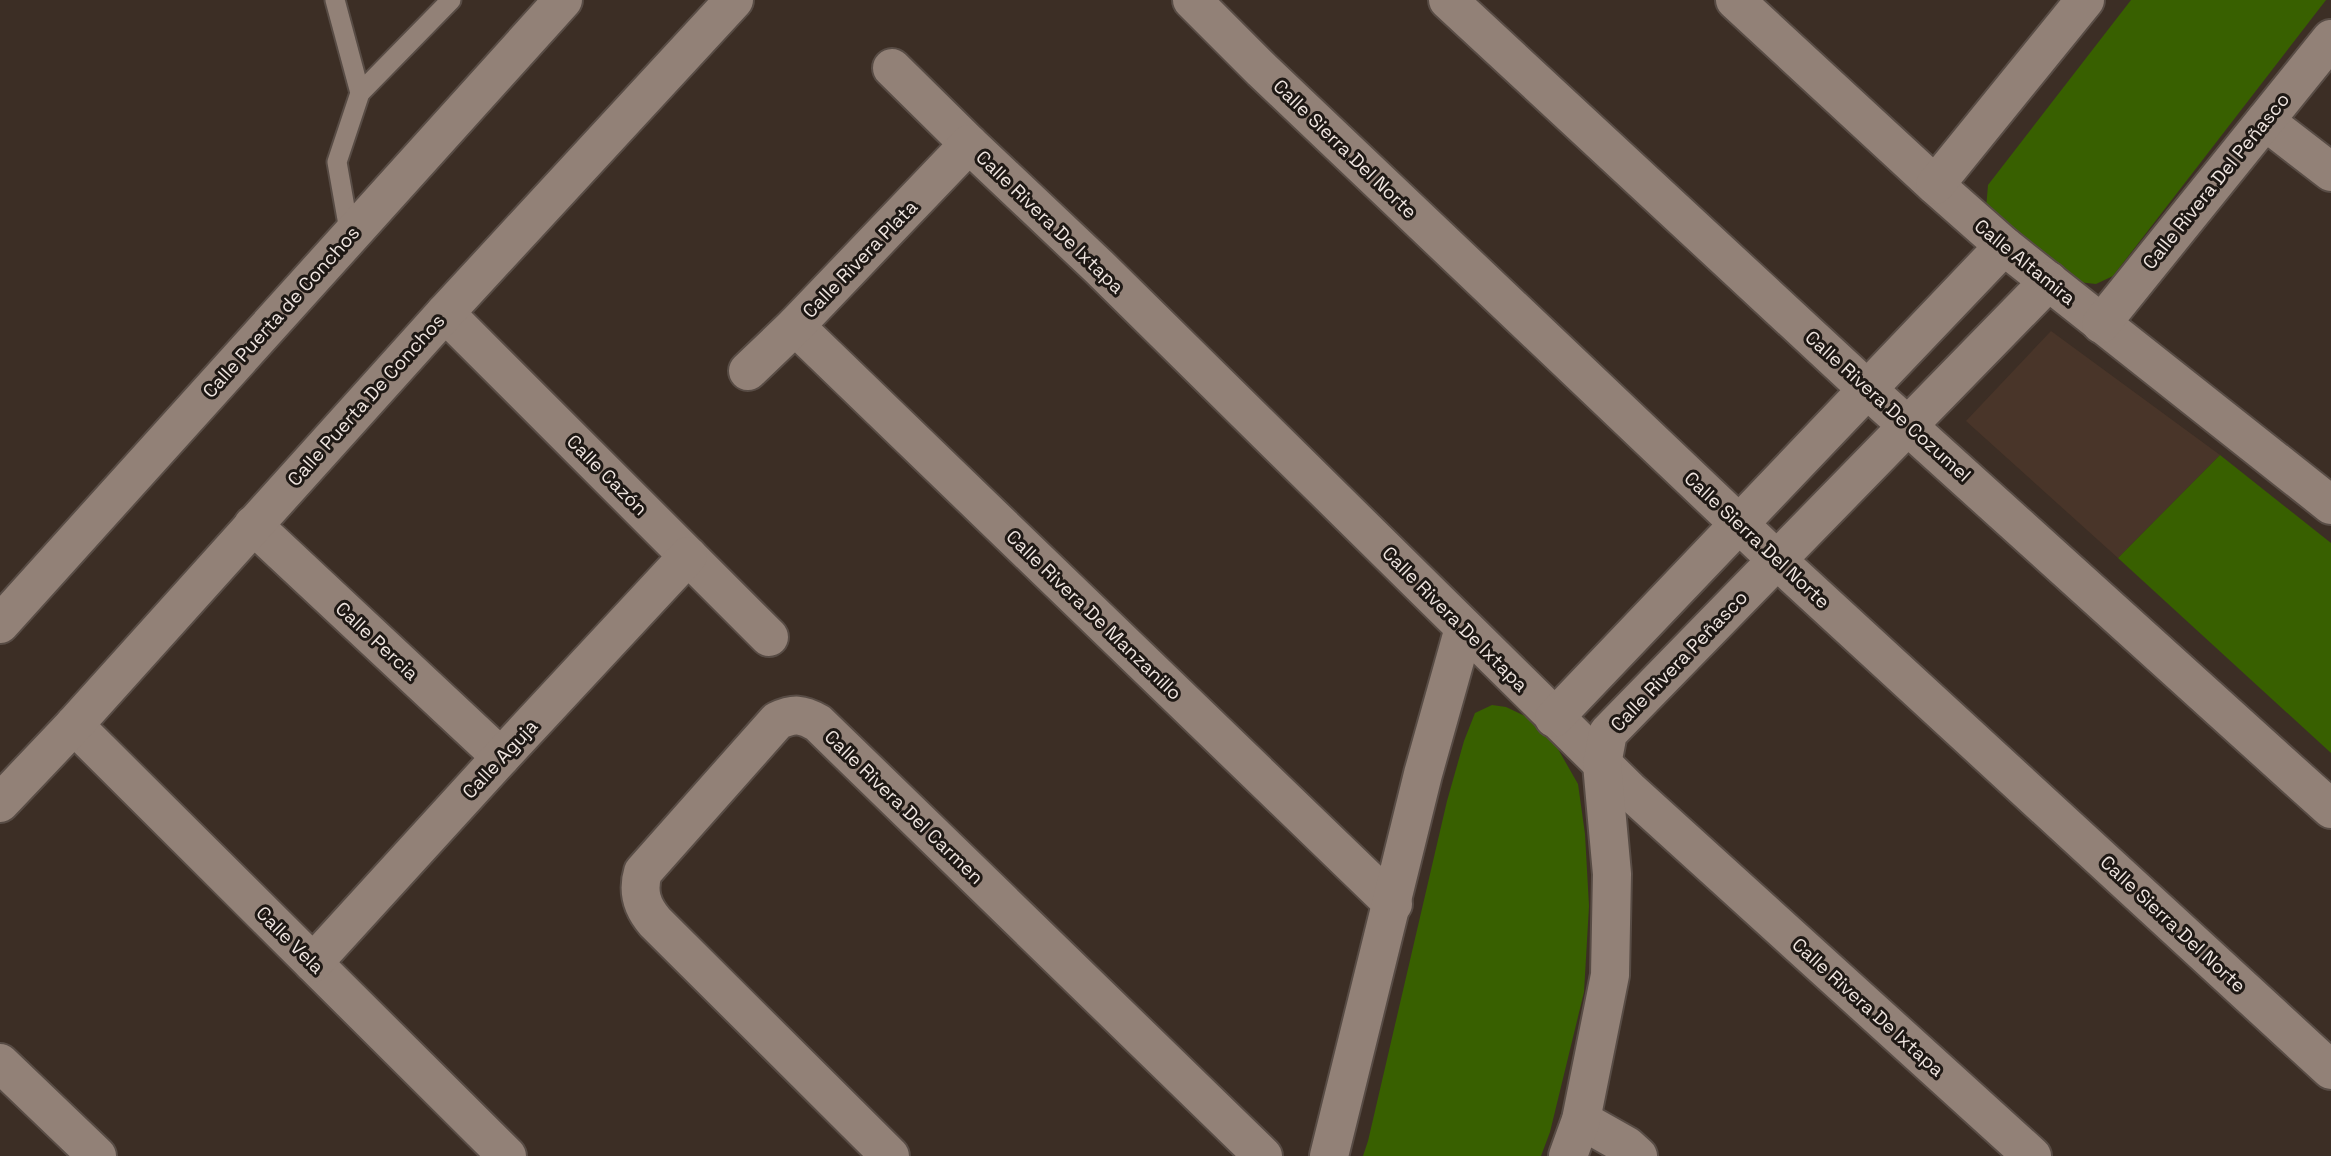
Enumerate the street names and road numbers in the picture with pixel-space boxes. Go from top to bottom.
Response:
street label: Calle Sierra Del Norte [1268,74,1422,224]
street label: Calle Rivera Del Peñasco [2137,88,2295,274]
street label: Calle Rivera De Ixtapa [971,145,1129,299]
street label: Calle Rivera Plata [797,195,923,323]
street label: Calle Altamira [1969,213,2081,311]
street label: Calle Puerta de Conchos [197,221,365,403]
street label: Calle Puerta De Conchos [282,309,450,491]
street label: Calle Rivera De Cozumel [1800,325,1976,487]
street label: Calle Cazón [561,429,653,521]
street label: Calle Sierra Del Norte [1679,466,1835,614]
street label: Calle Rivera De Manzanillo [1001,524,1187,706]
street label: Calle Rivera De Ixtapa [1377,541,1533,697]
street label: Calle Rivera Peñasco [1605,585,1753,737]
street label: Calle Percia [330,596,424,686]
street label: Calle Aguja [457,714,543,804]
street label: Calle Rivera Del Carmen [819,724,989,890]
street label: Calle Sierra Del Norte [2095,850,2251,998]
street label: Calle Vela [251,901,329,979]
street label: Calle Rivera De Ixtapa [1787,932,1949,1082]

